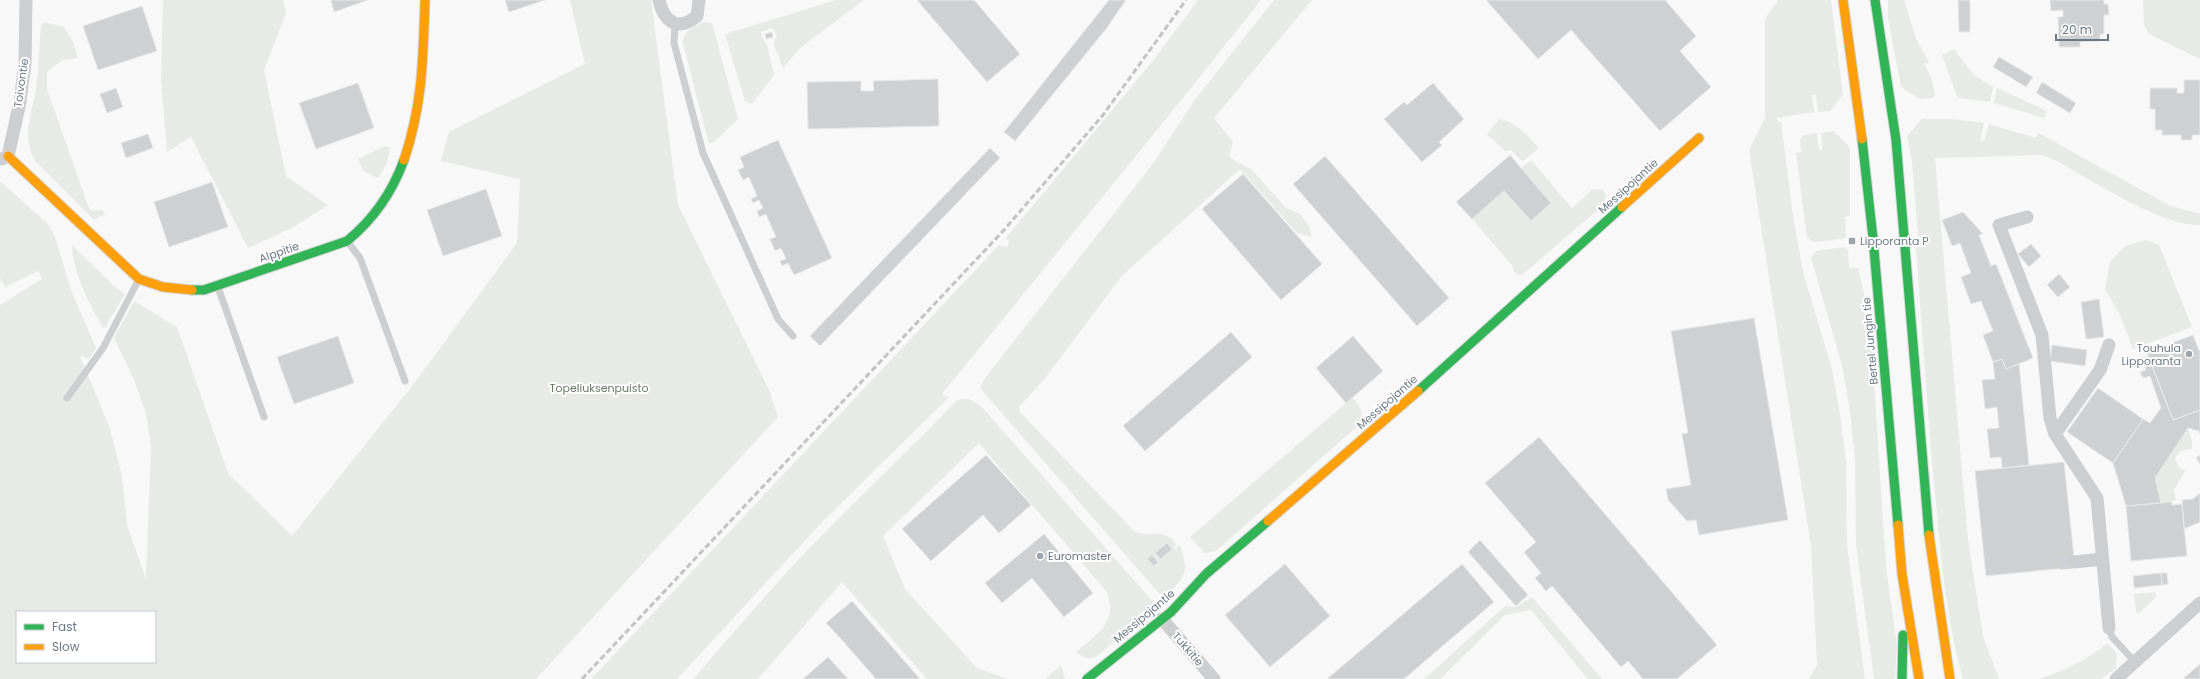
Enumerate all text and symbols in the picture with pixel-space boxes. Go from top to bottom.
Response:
scale bar [2056,16,2108,42]
text: 20 m [2062,21,2092,38]
street label: Toivontie [10,57,32,109]
street label: Messipojantie [1595,155,1662,217]
place label: Lipporanta P [1860,233,1929,249]
marker: Lipporanta P [1847,236,1857,246]
street label: Alppitie [257,238,301,266]
street label: Bertel Jungin tie [1858,296,1882,385]
place label: Touhula Lipporanta [2122,340,2181,369]
marker: Touhula Lipporanta [2184,349,2194,359]
street label: Messipojantie [1353,371,1421,433]
park label: Topeliuksenpuisto [550,380,648,396]
place label: Euromaster [1048,548,1111,564]
marker: Euromaster [1035,551,1045,561]
street label: Messipojantie [1110,585,1178,646]
legend [16,611,156,663]
text: Fast [52,618,77,635]
street label: Tukkitie [1169,628,1207,670]
text: Slow [52,638,80,655]

